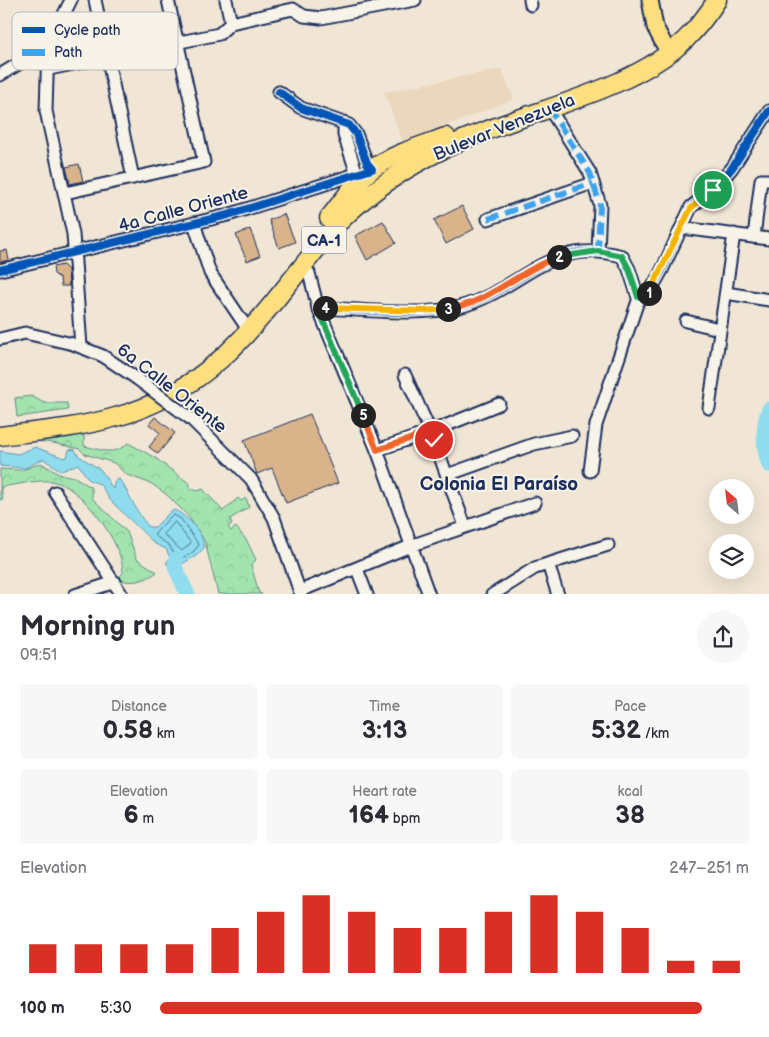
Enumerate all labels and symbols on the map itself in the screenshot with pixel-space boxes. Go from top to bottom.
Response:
legend [12,12,178,70]
text: Cycle path [54,22,121,39]
text: Path [54,44,82,61]
street label: Bulevar Venezuela [430,89,578,165]
pin [692,169,734,211]
street label: 4a Calle Oriente [116,182,251,237]
road number: CA-1 [302,226,346,254]
pin: 2 [546,244,572,270]
pin: 1 [636,280,662,306]
pin: 4 [312,296,338,320]
pin: 3 [436,296,460,322]
street label: 6a Calle Oriente [113,339,231,438]
pin: 5 [350,402,376,428]
pin [413,419,455,461]
district label: Colonia El Paraíso [420,473,578,496]
north arrow [709,479,754,524]

